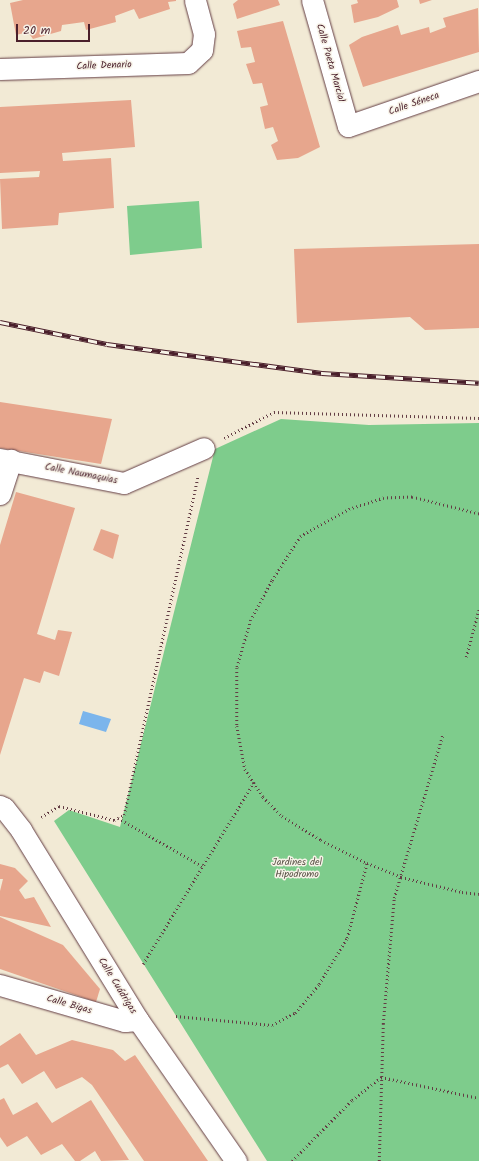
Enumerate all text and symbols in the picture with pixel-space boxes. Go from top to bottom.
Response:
scale bar [18,16,92,42]
text: 20 m [23,21,50,40]
street label: Calle Poeta Marcial [313,22,347,104]
street label: Calle Denario [76,59,132,73]
street label: Calle Séneca [387,90,441,118]
street label: Calle Naumaquias [44,461,118,487]
park label: Jardines del Hipodromo [272,856,322,880]
street label: Calle Cuádrigas [95,956,139,1016]
street label: Calle Bigas [45,993,93,1017]

